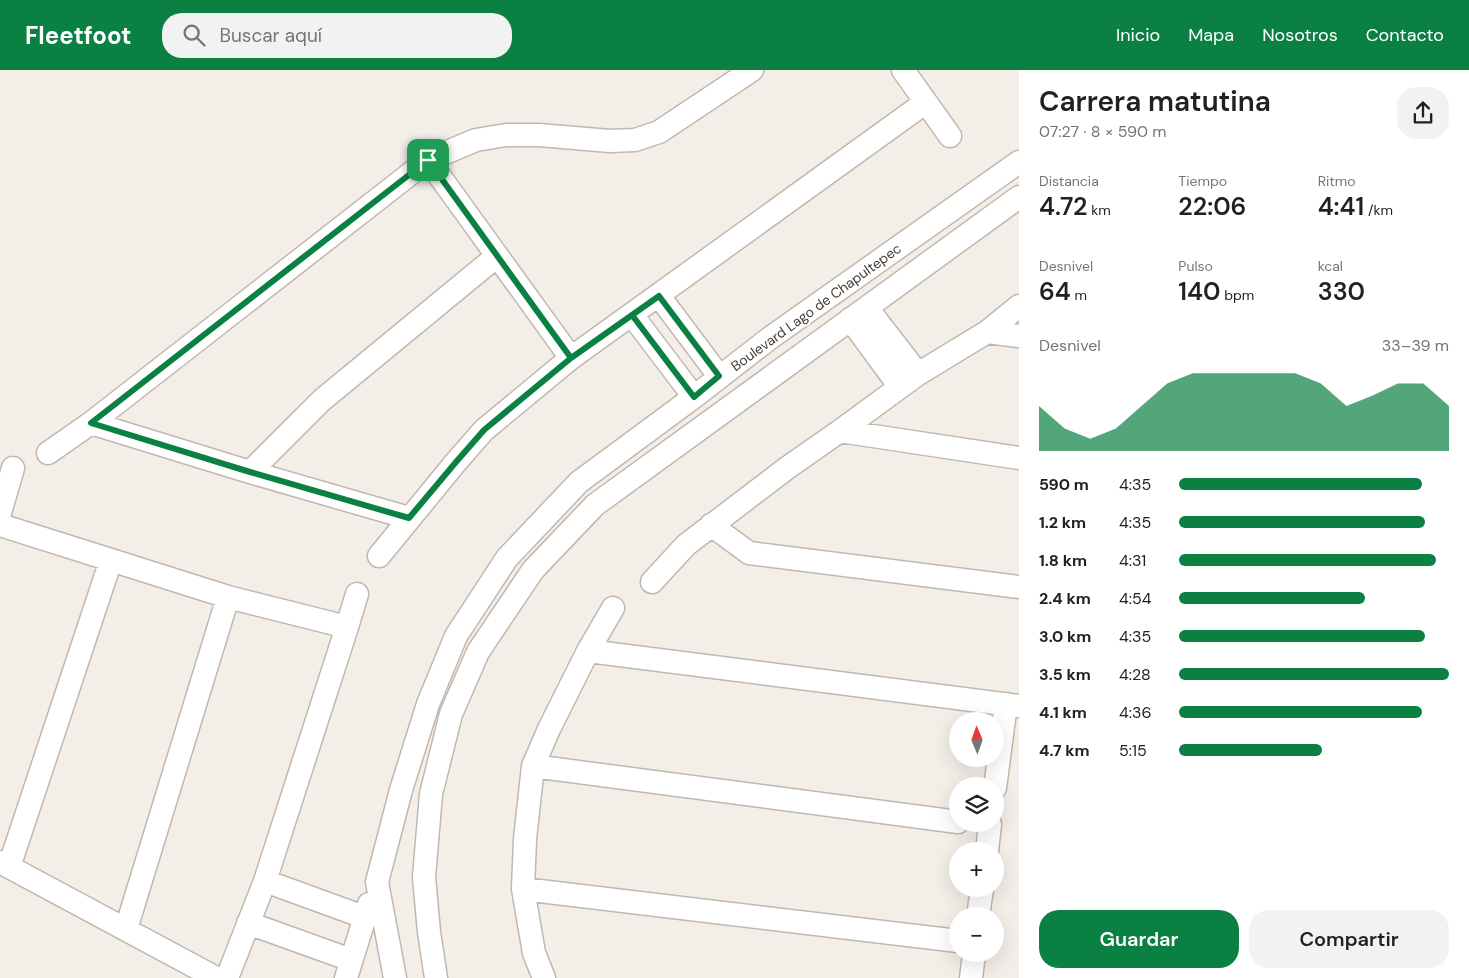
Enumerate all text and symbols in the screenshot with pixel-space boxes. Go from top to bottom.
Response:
search box [162,13,512,58]
text: Fleetfoot [25,20,132,51]
icon: search [180,21,208,49]
text: Buscar aquí [220,23,322,48]
text: Inicio [1116,23,1160,47]
text: Mapa [1188,23,1234,47]
text: Nosotros [1262,23,1338,47]
text: Contacto [1366,23,1444,47]
text: Carrera matutina [1039,83,1271,120]
button: share [1397,87,1449,139]
text: 07:27 · 8 × 590 m [1039,121,1167,142]
pin [407,139,449,181]
icon: arrive [414,146,442,174]
text: Distancia [1039,172,1099,190]
text: Tiempo [1178,172,1227,190]
text: Ritmo [1318,172,1356,190]
text: 4.72 [1039,190,1088,223]
text: 22:06 [1178,190,1246,223]
text: 4:41 [1318,190,1364,223]
text: km [1088,201,1111,219]
text: /km [1364,201,1393,219]
street label: Boulevard Lago de Chapultepec [727,239,905,375]
text: Desnivel [1039,257,1093,275]
text: Pulso [1178,257,1213,275]
text: kcal [1318,257,1343,275]
text: 64 [1039,275,1071,308]
text: 140 [1178,275,1220,308]
text: 330 [1318,275,1365,308]
text: m [1071,286,1087,304]
text: bpm [1220,286,1254,304]
text: Desnivel [1039,335,1101,356]
text: 33–39 m [1382,335,1449,356]
text: 590 m [1039,474,1089,495]
text: 4:35 [1119,474,1151,495]
text: 1.2 km [1039,512,1086,533]
text: 4:35 [1119,512,1151,533]
text: 1.8 km [1039,550,1087,571]
text: 4:31 [1119,550,1146,571]
text: 2.4 km [1039,588,1091,609]
text: 4:54 [1119,588,1151,609]
text: 3.0 km [1039,626,1091,647]
text: 4:35 [1119,626,1151,647]
text: 3.5 km [1039,664,1091,685]
text: 4:28 [1119,664,1151,685]
text: 4.1 km [1039,702,1087,723]
text: 4:36 [1119,702,1151,723]
north arrow [949,712,1004,768]
map controls [949,712,1004,962]
text: 4.7 km [1039,740,1090,761]
text: 5:15 [1119,740,1147,761]
button: layers [949,777,1004,832]
button: + [949,842,1004,897]
button: − [949,907,1004,962]
button: Guardar [1039,910,1239,968]
button: Compartir [1249,910,1449,968]

